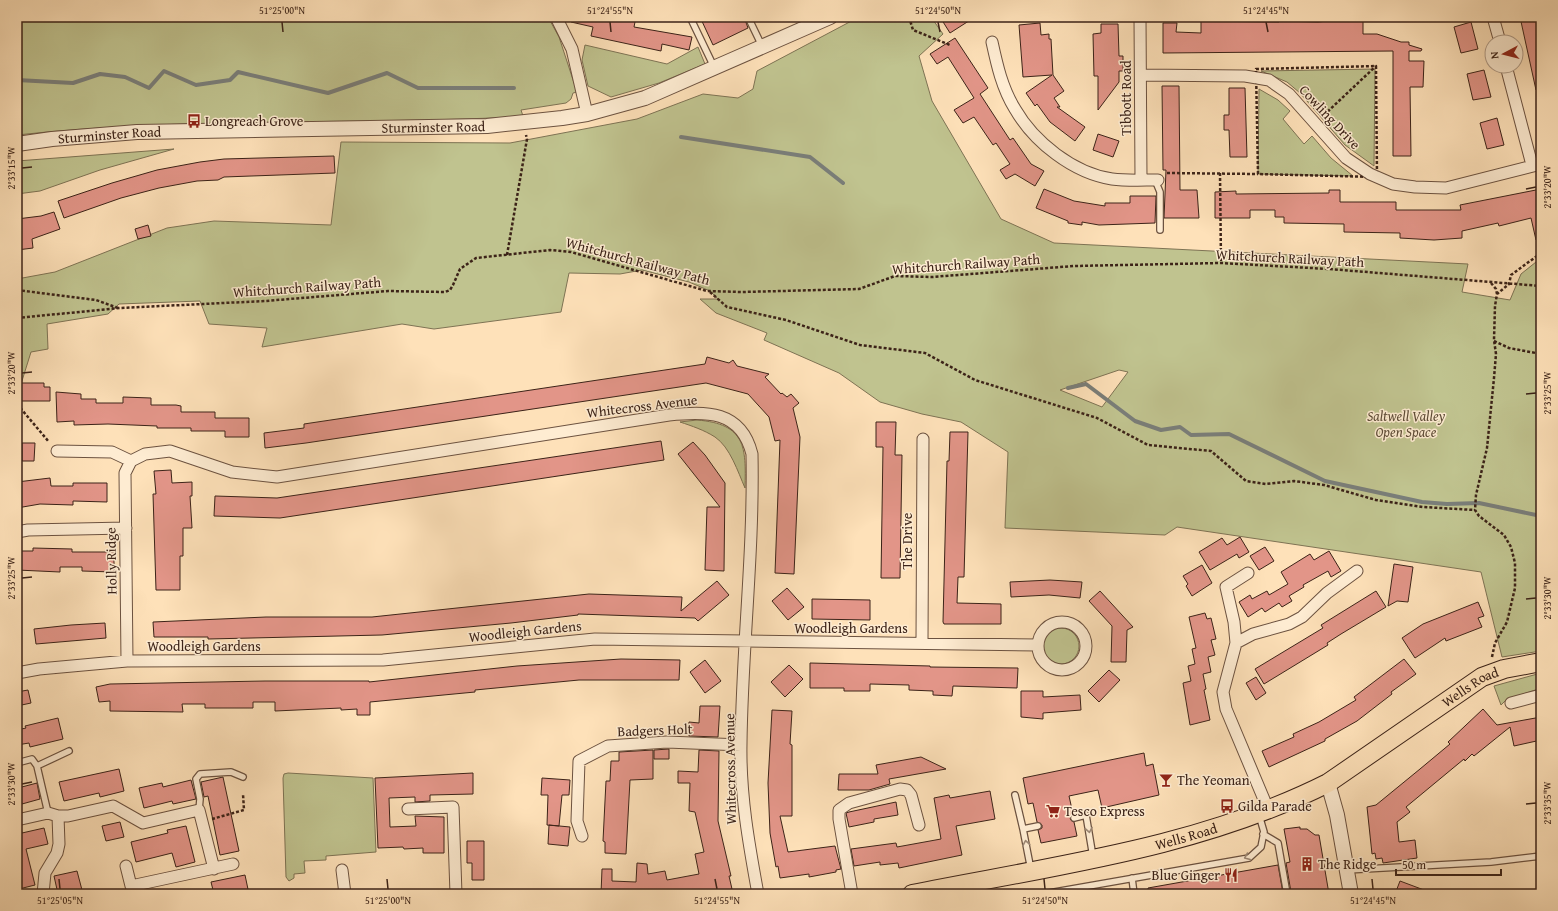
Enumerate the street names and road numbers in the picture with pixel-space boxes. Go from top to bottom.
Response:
street label: Tibbott Road [1116,60,1136,136]
street label: Cowling Drive [1295,80,1365,154]
street label: Sturminster Road [381,116,486,138]
street label: Sturminster Road [57,122,162,148]
street label: Whitchurch Railway Path [564,232,712,290]
street label: Whitchurch Railway Path [1215,244,1365,272]
street label: Whitchurch Railway Path [891,249,1041,279]
street label: Whitchurch Railway Path [232,272,382,302]
street label: Whitecross Avenue [586,389,699,423]
street label: The Drive [897,512,917,569]
street label: Holly Ridge [100,527,122,595]
street label: Woodleigh Gardens [468,615,582,647]
street label: Woodleigh Gardens [794,618,908,638]
street label: Woodleigh Gardens [147,636,261,656]
street label: Wells Road [1438,662,1502,712]
street label: Whitecross Avenue [719,713,741,825]
street label: Badgers Holt [617,719,693,741]
street label: Wells Road [1153,818,1220,855]

